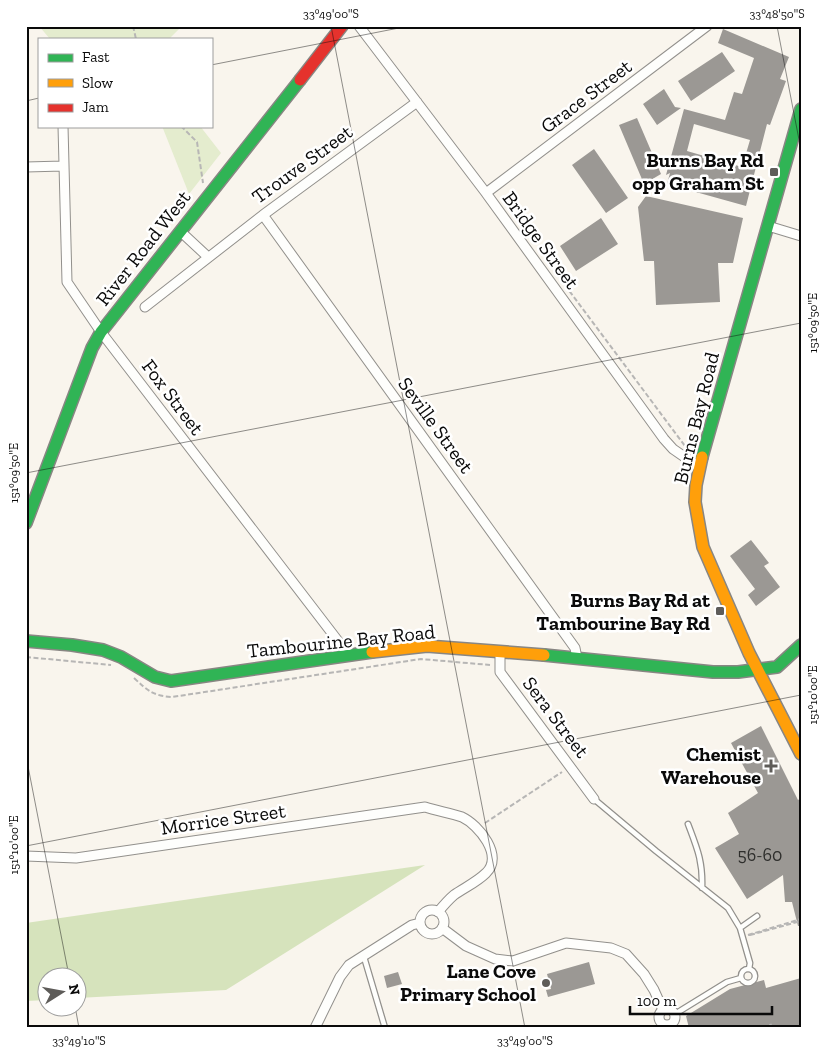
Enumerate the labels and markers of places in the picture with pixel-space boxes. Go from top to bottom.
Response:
place label: Burns Bay Rd opp Graham St [632,148,765,195]
marker: Burns Bay Rd opp Graham St [768,166,780,178]
place label: Burns Bay Rd at Tambourine Bay Rd [536,588,711,635]
marker: Burns Bay Rd at Tambourine Bay Rd [714,605,726,617]
place label: Chemist Warehouse [661,742,762,789]
marker: Chemist Warehouse [765,760,777,772]
place label: Lane Cove Primary School [400,959,536,1006]
marker: Lane Cove Primary School [540,977,552,989]

